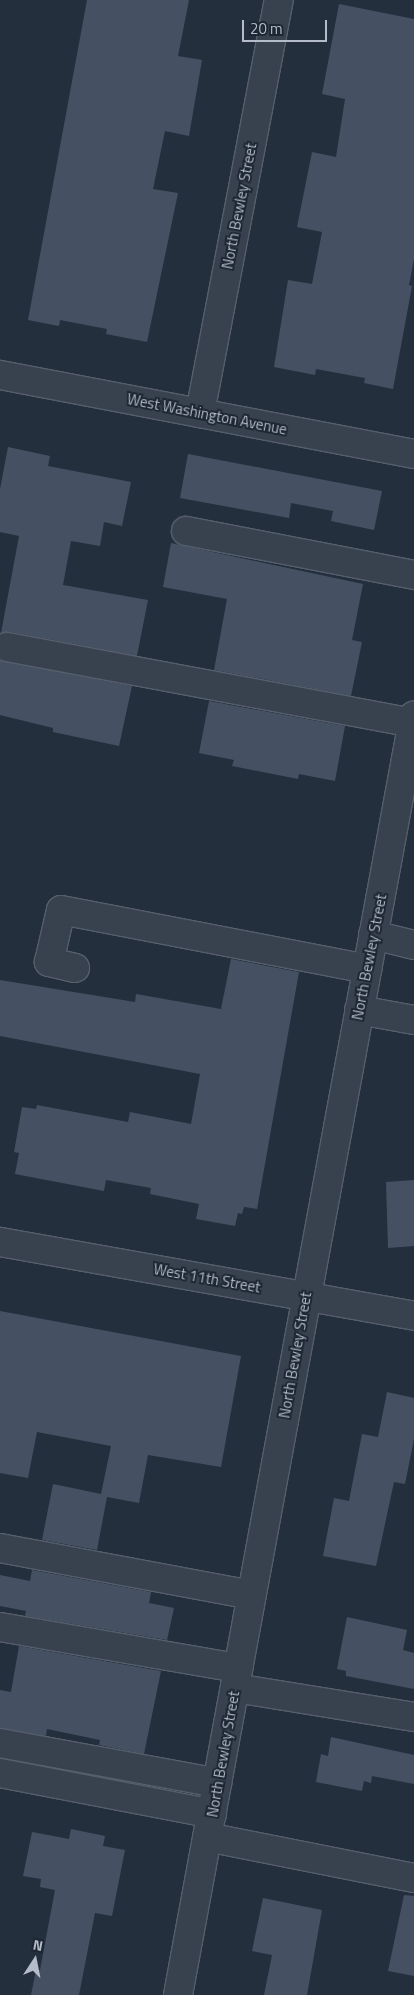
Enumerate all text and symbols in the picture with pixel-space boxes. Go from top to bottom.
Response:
scale bar [244,10,329,42]
text: 20 m [250,17,283,40]
street label: North Bewley Street [218,141,260,271]
street label: West Washington Avenue [126,390,288,438]
street label: North Bewley Street [348,892,390,1022]
street label: West 11th Street [152,1260,262,1296]
street label: North Bewley Street [275,1290,315,1420]
street label: North Bewley Street [203,1689,243,1819]
text: N [31,1934,45,1956]
north arrow [10,1935,60,1985]

